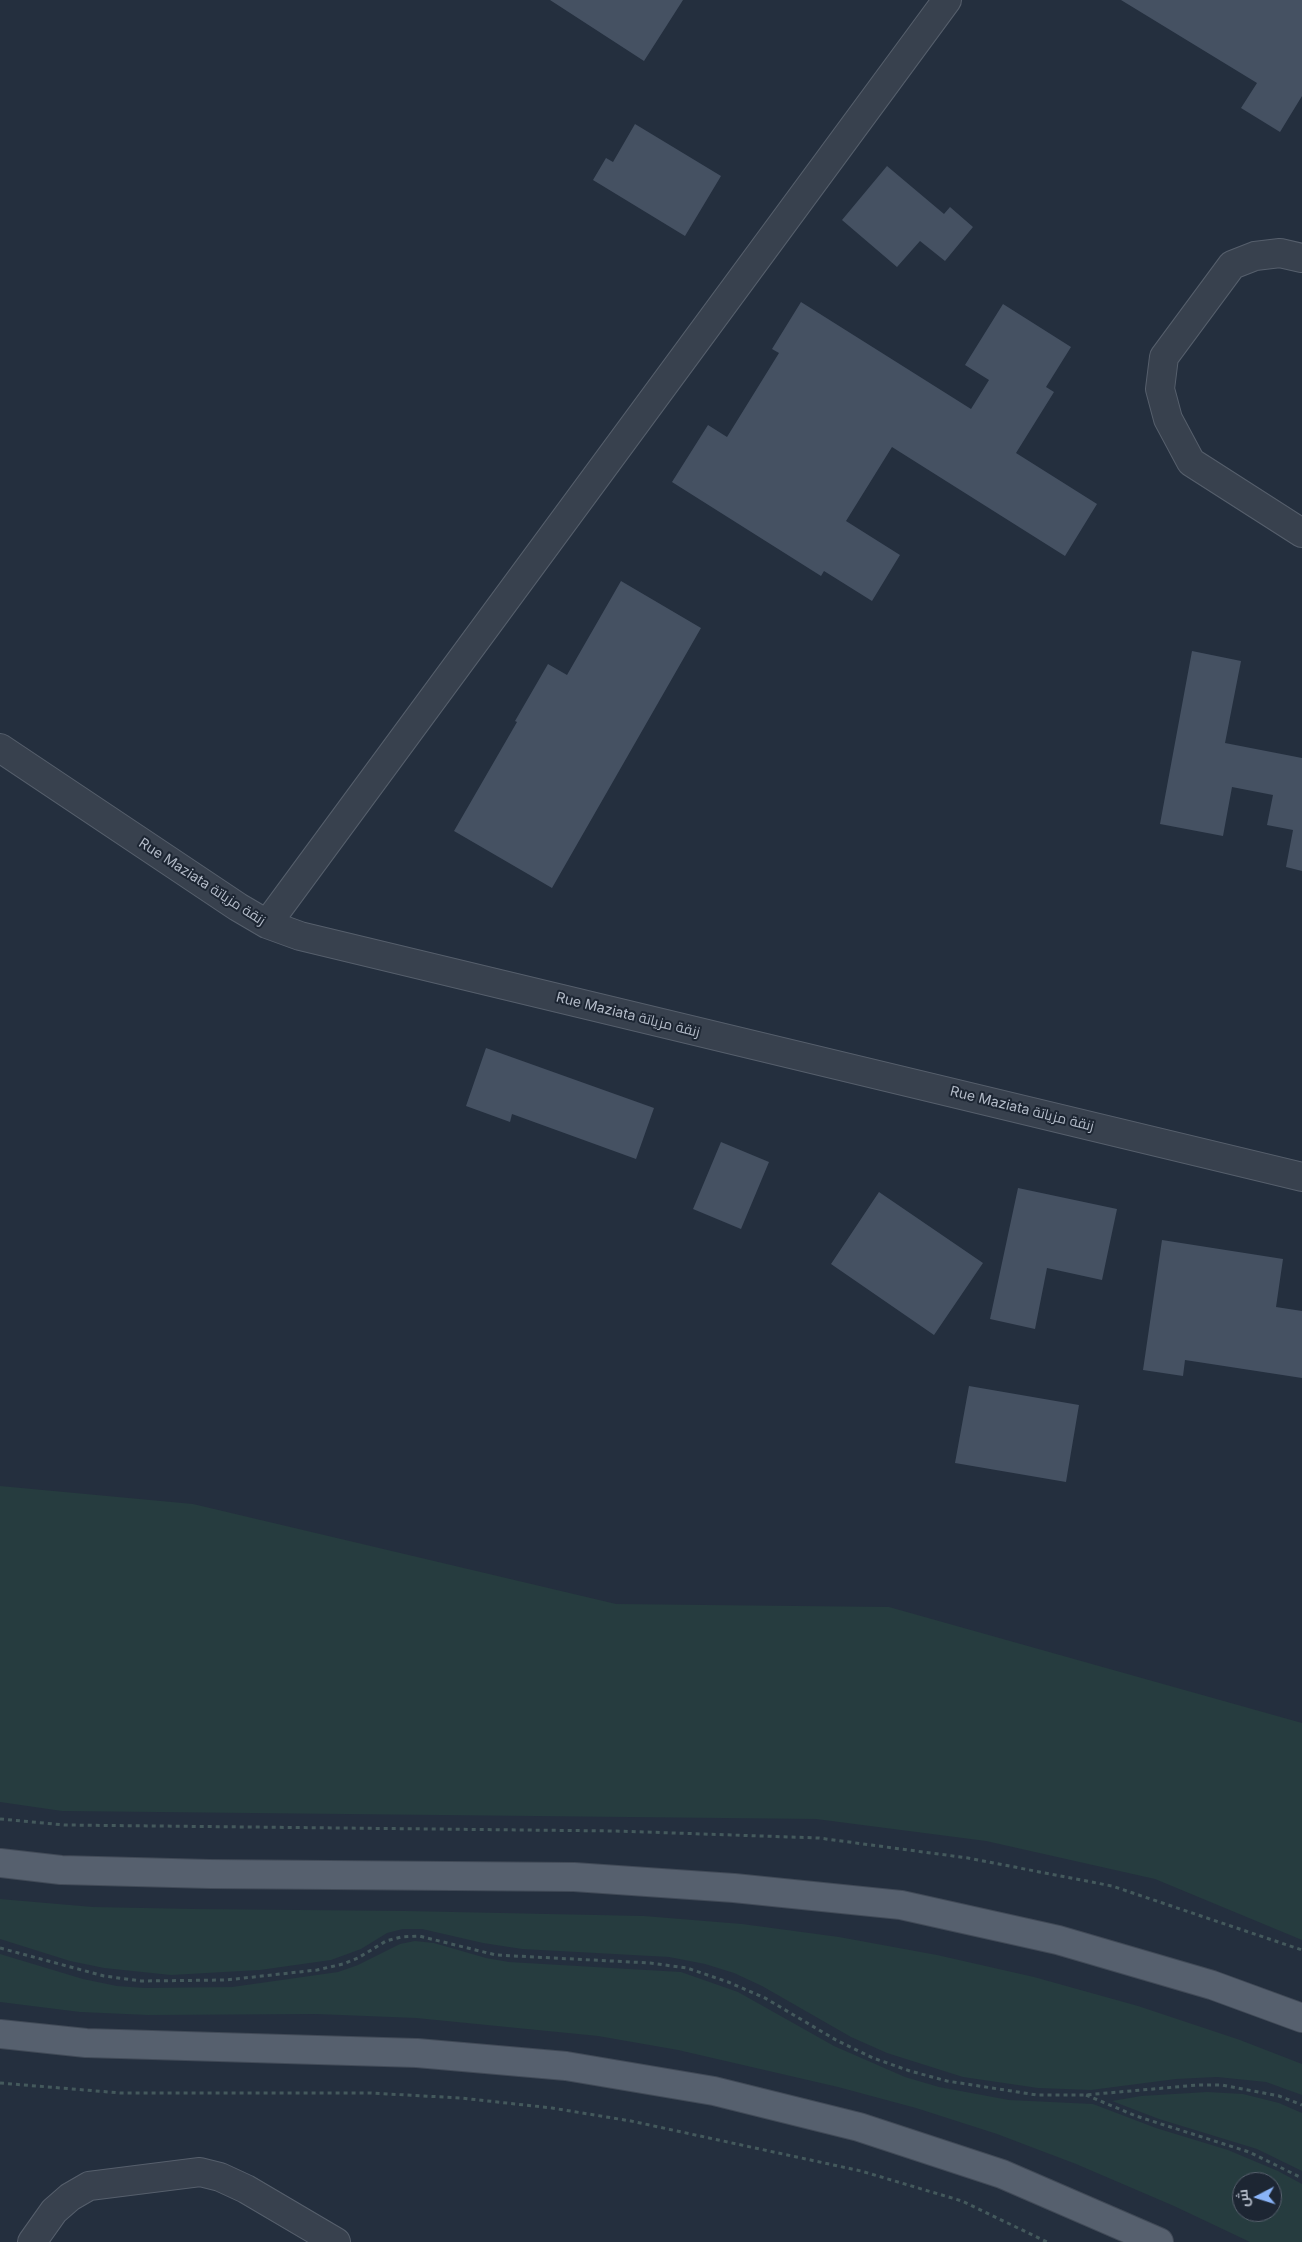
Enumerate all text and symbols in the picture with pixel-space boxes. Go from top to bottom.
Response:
street label: Rue Maziata زنقة مزياتة [135,835,269,929]
street label: Rue Maziata زنقة مزياتة [554,989,702,1041]
street label: Rue Maziata زنقة مزياتة [948,1083,1096,1135]
north arrow [1232,2172,1282,2222]
text: ش [1233,2189,1252,2208]

